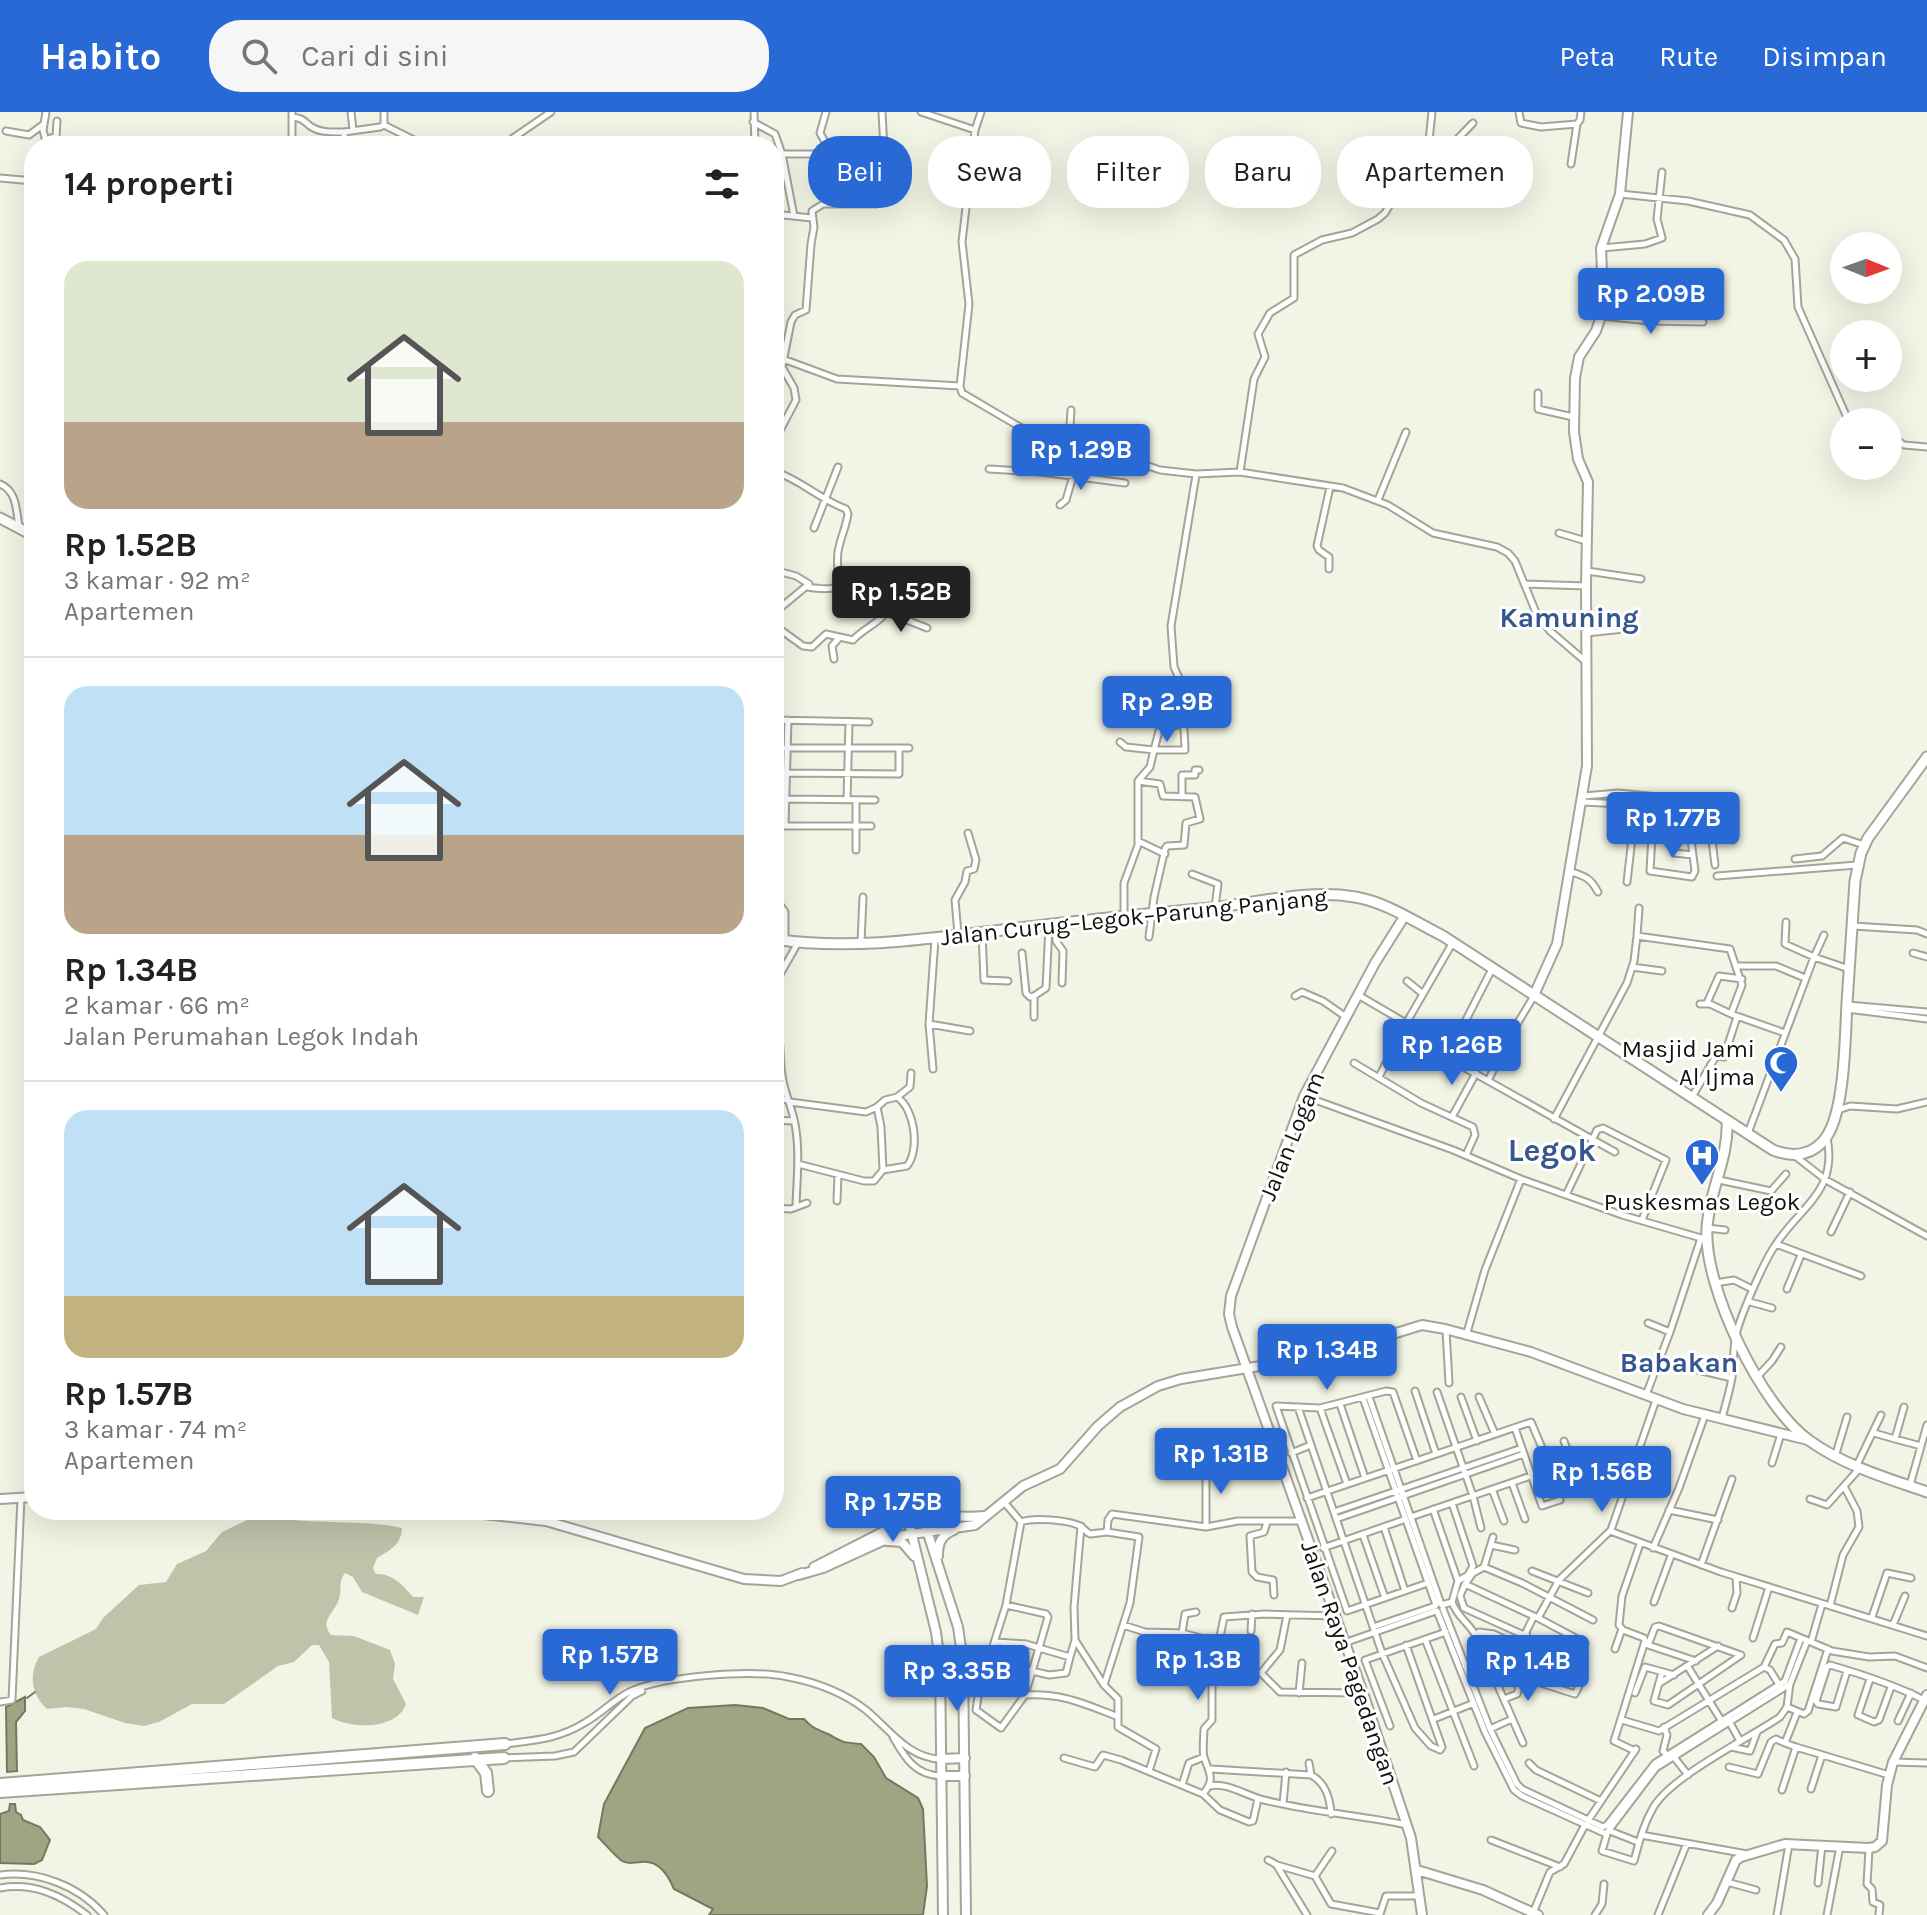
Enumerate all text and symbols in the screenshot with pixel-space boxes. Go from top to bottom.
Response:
search box [209,20,769,92]
text: Habito [40,34,161,79]
icon: search [237,34,281,78]
text: Cari di sini [301,38,449,74]
text: Peta [1559,40,1615,73]
text: Rute [1659,40,1718,73]
text: Disimpan [1762,40,1887,73]
chip: Beli [808,136,912,208]
chip: Sewa [928,136,1051,208]
chip: Filter [1067,136,1189,208]
chip: Baru [1205,136,1321,208]
chip: Apartemen [1337,136,1533,208]
icon: filters [700,162,744,206]
text: 14 properti [64,164,235,204]
north arrow [1830,232,1902,304]
map controls [1830,232,1902,480]
pin: Rp 2.09B [1568,268,1734,336]
text: Rp 2.09B [1596,278,1706,309]
icon: home [332,313,476,457]
button: + [1830,320,1902,392]
button: − [1830,408,1902,480]
pin: Rp 1.29B [998,424,1164,492]
text: Rp 1.29B [1030,434,1132,465]
text: Rp 1.52B [64,525,197,565]
text: 3 kamar · 92 m² [64,565,251,596]
pin: Rp 1.52B [818,566,984,634]
text: Rp 1.52B [850,576,952,607]
text: Apartemen [64,596,194,627]
district label: Kamuning [1499,601,1639,634]
pin: Rp 2.9B [1093,676,1241,744]
text: Rp 2.9B [1120,686,1214,717]
icon: home [332,738,476,882]
pin: Rp 1.77B [1590,792,1756,860]
text: Rp 1.77B [1625,802,1721,833]
street label: Jalan Curug–Legok–Parung Panjang [939,883,1329,951]
text: Rp 1.34B [64,950,198,990]
text: 2 kamar · 66 m² [64,990,250,1021]
pin: Rp 1.26B [1369,1019,1535,1087]
text: Jalan Perumahan Legok Indah [64,1021,419,1052]
text: Rp 1.26B [1401,1029,1503,1060]
place label: Masjid Jami Al Ijma [1622,1035,1755,1091]
mosque icon: Masjid Jami Al Ijma [1762,1044,1800,1094]
street label: Jalan Logam [1253,1067,1331,1205]
district label: Legok [1508,1132,1596,1169]
hospital icon: Puskesmas Legok [1683,1137,1721,1187]
icon: home [332,1162,476,1306]
place label: Puskesmas Legok [1604,1188,1800,1216]
pin: Rp 1.34B [1244,1324,1410,1392]
text: Rp 1.34B [1276,1334,1378,1365]
district label: Babakan [1620,1346,1738,1379]
text: Rp 1.57B [64,1374,193,1414]
text: 3 kamar · 74 m² [64,1414,247,1445]
pin: Rp 1.31B [1138,1428,1304,1496]
text: Rp 1.31B [1173,1438,1269,1469]
text: Apartemen [64,1445,194,1476]
pin: Rp 1.56B [1519,1446,1685,1514]
text: Rp 1.56B [1551,1456,1653,1487]
pin: Rp 1.75B [810,1476,976,1544]
text: Rp 1.75B [844,1486,942,1517]
street label: Jalan Raya Pagedangan [1295,1537,1405,1789]
pin: Rp 1.57B [527,1629,693,1697]
pin: Rp 1.3B [1124,1634,1272,1702]
pin: Rp 1.4B [1454,1635,1602,1703]
text: Rp 1.57B [561,1639,659,1670]
text: Rp 1.3B [1154,1644,1242,1675]
pin: Rp 3.35B [874,1645,1040,1713]
text: Rp 1.4B [1485,1645,1571,1676]
text: Rp 3.35B [902,1655,1012,1686]

